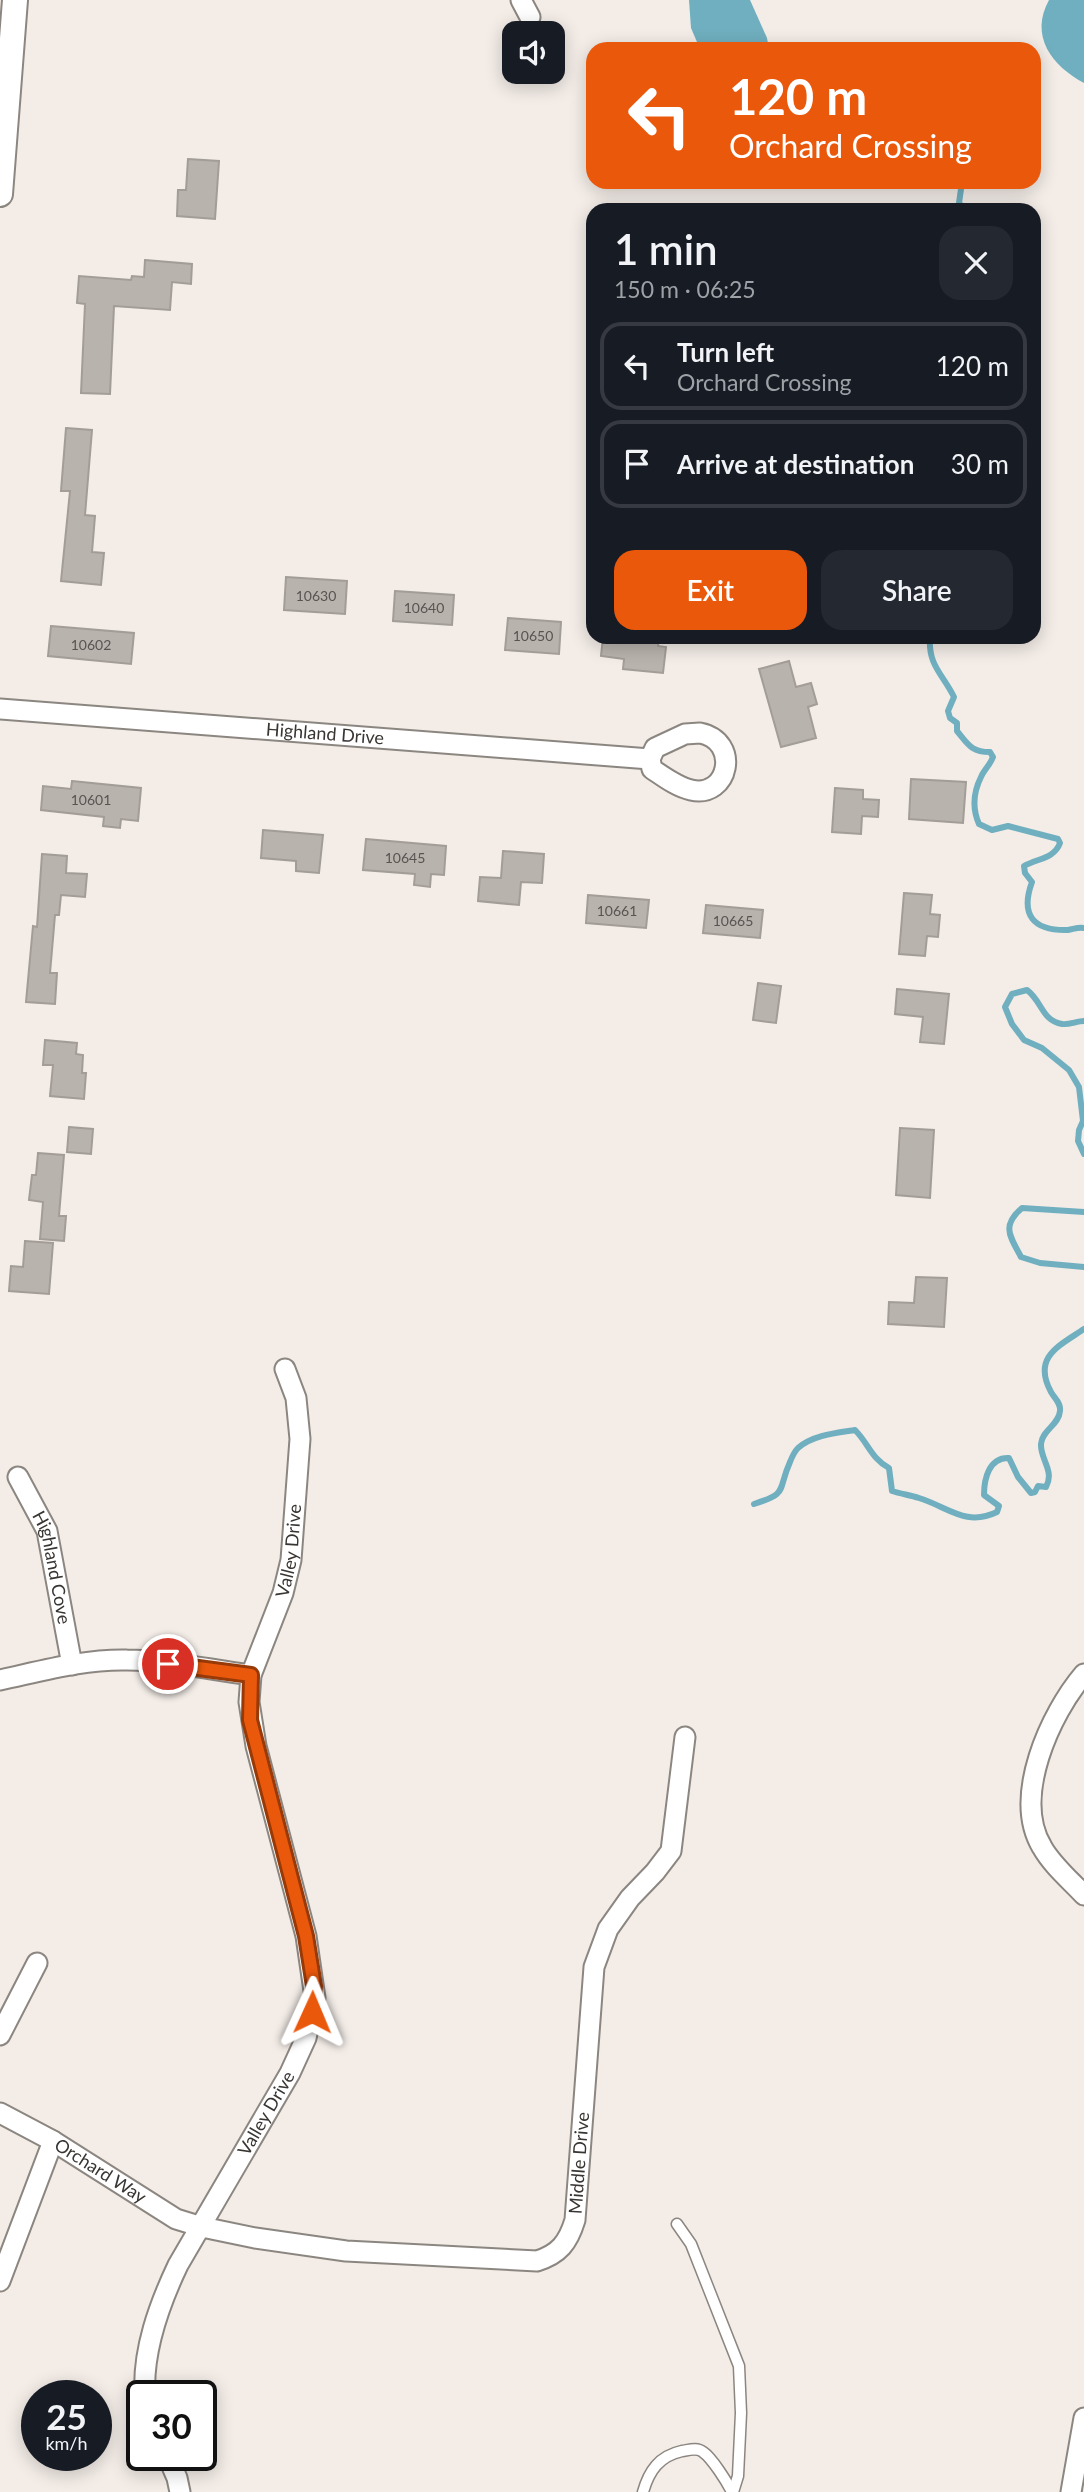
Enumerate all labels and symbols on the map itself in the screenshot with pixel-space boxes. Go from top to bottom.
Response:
house number: 10630 [296,587,336,604]
house number: 10640 [404,599,444,616]
house number: 10650 [513,627,553,644]
house number: 10602 [71,636,111,653]
street label: Highland Drive [265,718,385,749]
house number: 10601 [71,791,111,808]
house number: 10645 [385,849,425,866]
house number: 10661 [597,902,637,919]
house number: 10665 [713,912,753,929]
street label: Valley Drive [270,1503,305,1599]
street label: Highland Cove [28,1507,76,1626]
pin [138,1634,198,1694]
position arrow [275,1975,349,2049]
street label: Valley Drive [232,2067,299,2159]
street label: Middle Drive [563,2111,593,2215]
street label: Orchard Way [51,2133,151,2208]
speed limit sign: 30 [126,2380,217,2471]

